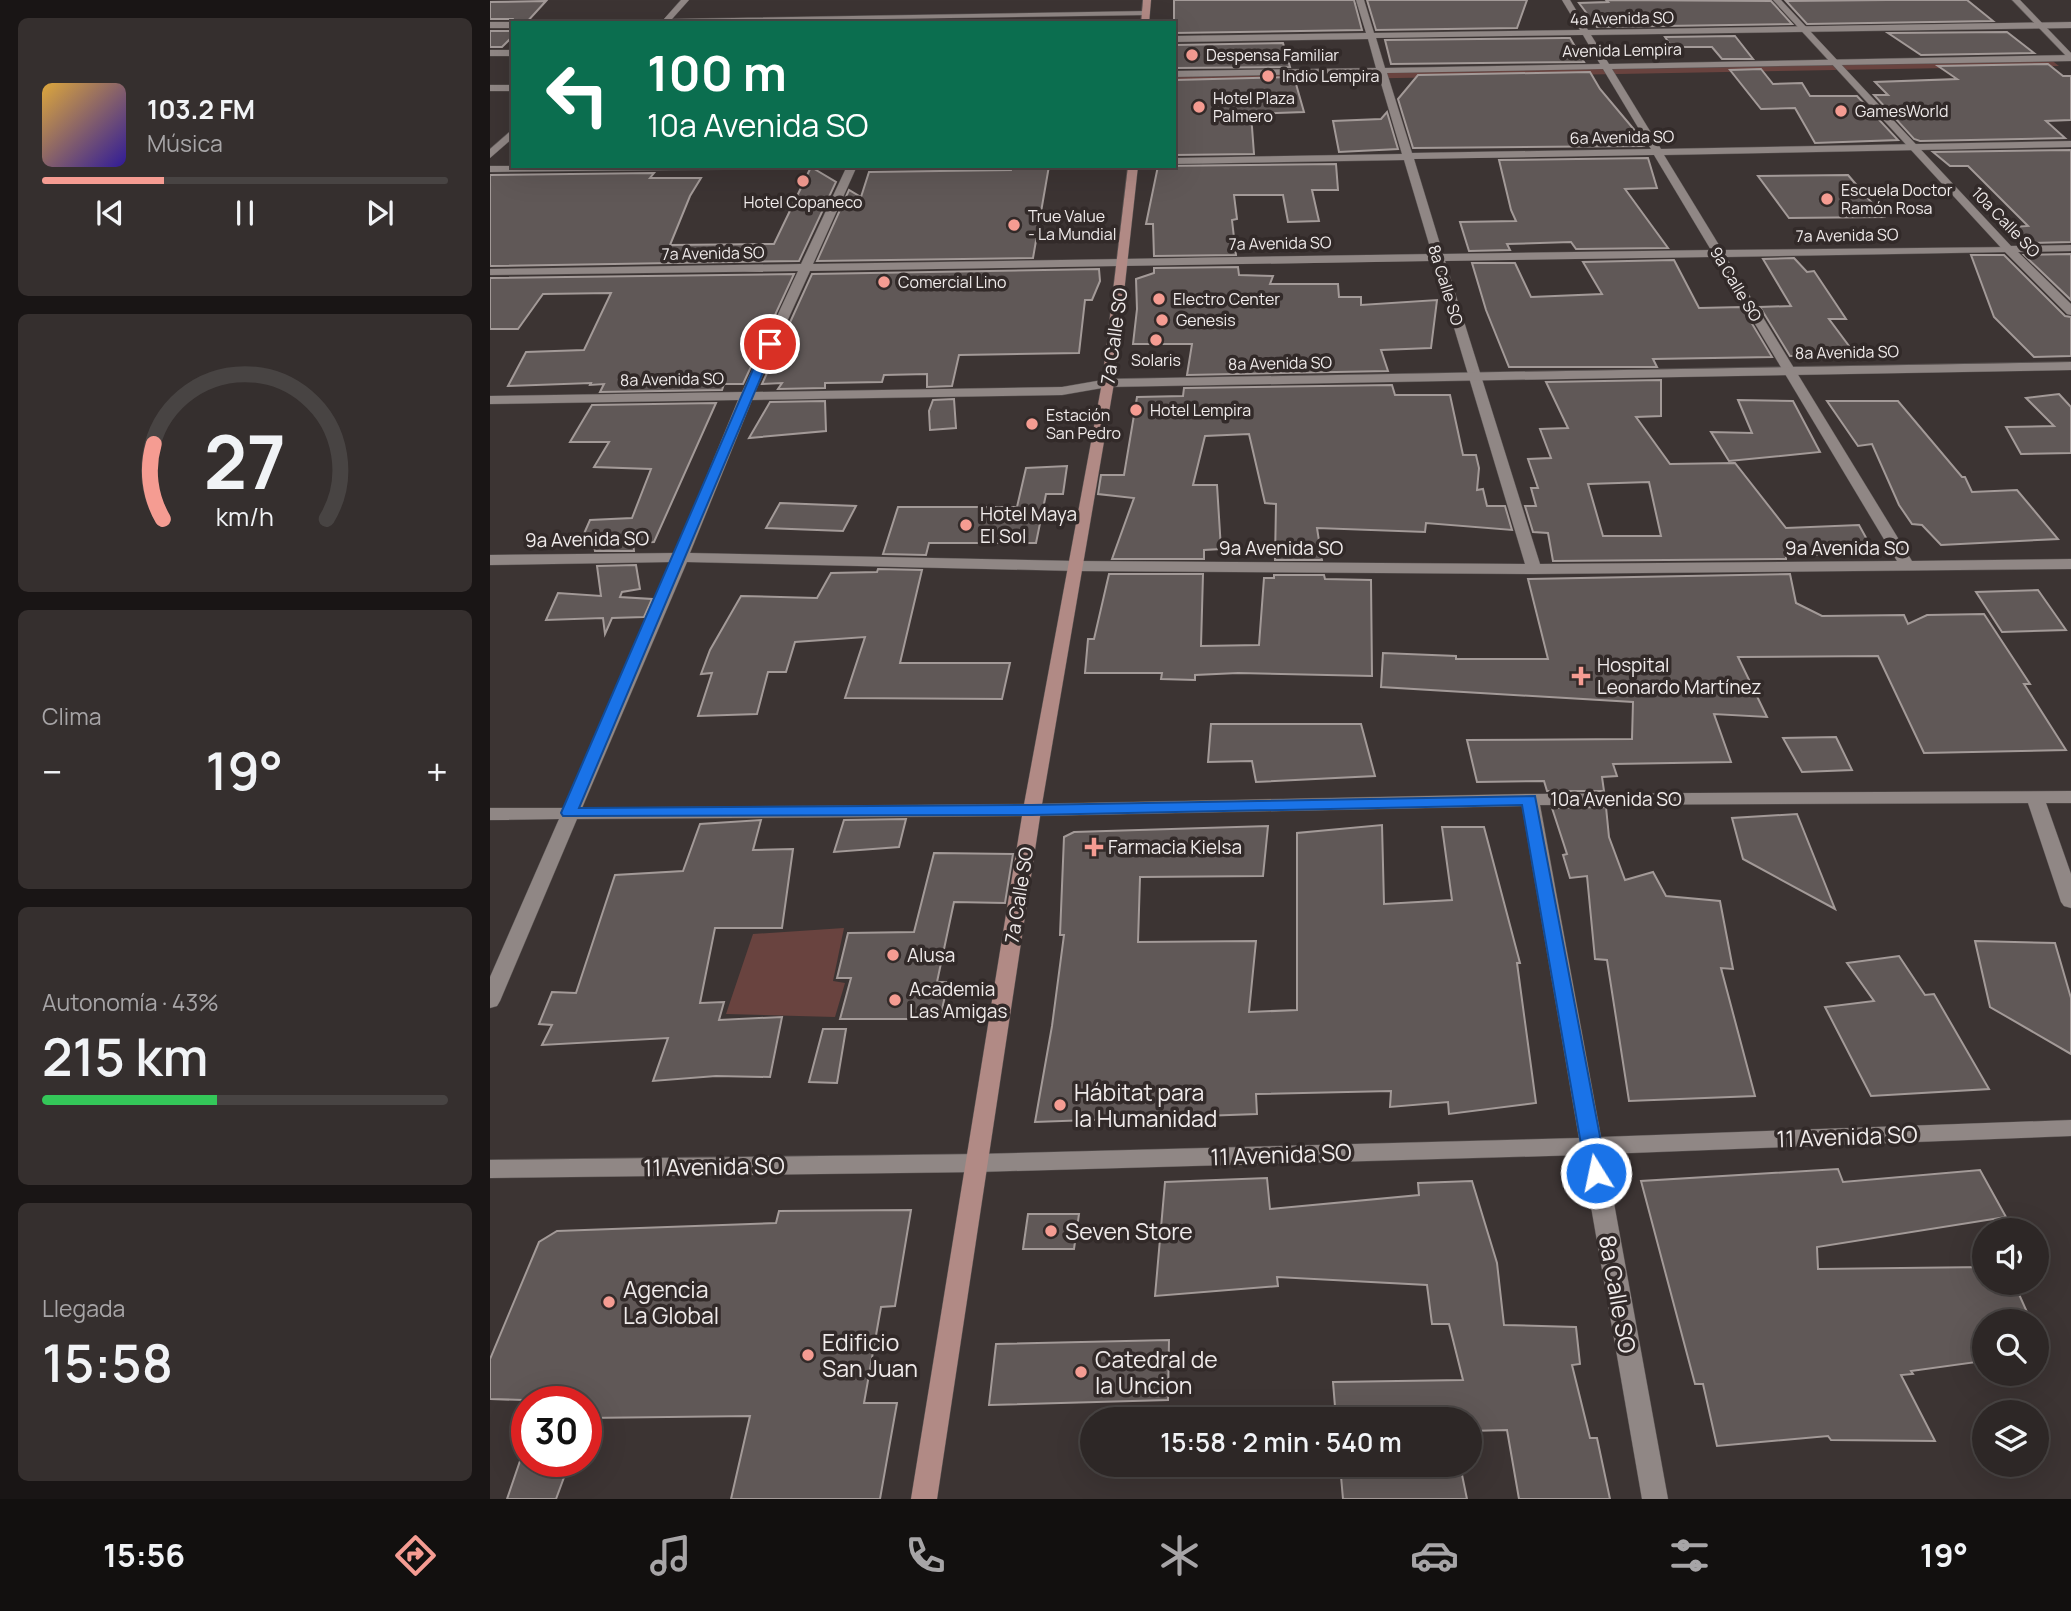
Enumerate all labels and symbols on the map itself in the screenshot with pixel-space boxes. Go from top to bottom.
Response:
street label: 4a Avenida SO [1570,6,1675,30]
street label: Avenida Lempira [1562,38,1682,62]
place label: Despensa Familiar [1206,44,1339,66]
marker: Despensa Familiar [1184,47,1200,63]
place label: Indio Lempira [1282,65,1379,87]
marker: Indio Lempira [1260,68,1276,84]
place label: Hotel Plaza Palmero [1213,87,1295,127]
marker: Hotel Plaza Palmero [1191,99,1207,115]
place label: GamesWorld [1855,100,1948,122]
marker: GamesWorld [1833,103,1849,119]
street label: 6a Avenida SO [1569,125,1675,149]
marker: Hotel Copaneco [795,173,811,189]
place label: Escuela Doctor Ramón Rosa [1841,179,1953,219]
street label: 10a Calle SO [1967,182,2045,262]
place label: Hotel Copaneco [744,191,862,213]
marker: Escuela Doctor Ramón Rosa [1819,191,1835,207]
place label: True Value - La Mundial [1028,205,1116,245]
marker: True Value - La Mundial [1006,217,1022,233]
street label: 7a Avenida SO [1795,223,1899,247]
street label: 7a Avenida SO [1228,231,1332,255]
street label: 7a Avenida SO [661,241,765,265]
street label: 8a Calle SO [1423,242,1469,328]
street label: 9a Calle SO [1705,242,1767,326]
place label: Comercial Lino [898,271,1006,293]
marker: Comercial Lino [876,274,892,290]
street label: 7a Calle SO [1094,286,1134,386]
place label: Electro Center [1173,288,1280,310]
marker: Electro Center [1151,291,1167,307]
place label: Genesis [1176,309,1236,331]
marker: Genesis [1154,312,1170,328]
pin [740,314,800,374]
marker: Solaris [1148,332,1164,348]
street label: 8a Avenida SO [1795,340,1900,364]
place label: Solaris [1131,349,1181,371]
street label: 8a Avenida SO [1228,351,1333,375]
street label: 8a Avenida SO [620,367,725,391]
place label: Hotel Lempira [1150,399,1251,421]
marker: Hotel Lempira [1128,402,1144,418]
place label: Estación San Pedro [1046,404,1121,444]
marker: Estación San Pedro [1024,416,1040,432]
place label: Hotel Maya El Sol [980,501,1077,549]
marker: Hotel Maya El Sol [958,517,974,533]
street label: 9a Avenida SO [525,525,650,553]
street label: 9a Avenida SO [1219,535,1343,561]
street label: 9a Avenida SO [1785,535,1909,561]
place label: Hospital Leonardo Martínez [1597,652,1762,700]
marker: Hospital Leonardo Martínez [1571,666,1591,686]
street label: 10a Avenida SO [1550,786,1682,812]
place label: Farmacia Kielsa [1108,834,1242,860]
marker: Farmacia Kielsa [1086,839,1102,855]
street label: 7a Calle SO [999,845,1039,945]
place label: Alusa [907,942,955,968]
marker: Alusa [885,947,901,963]
place label: Academia Las Amigas [909,976,1007,1024]
marker: Academia Las Amigas [887,992,903,1008]
place label: Hábitat para la Humanidad [1074,1076,1218,1134]
marker: Hábitat para la Humanidad [1052,1097,1068,1113]
street label: 11 Avenida SO [1776,1118,1918,1154]
street label: 11 Avenida SO [1210,1136,1352,1172]
position arrow [1559,1136,1633,1210]
street label: 11 Avenida SO [643,1149,785,1183]
place label: Seven Store [1065,1215,1193,1247]
marker: Seven Store [1043,1223,1059,1239]
street label: 8a Calle SO [1592,1232,1644,1356]
place label: Agencia La Global [623,1273,719,1331]
marker: Agencia La Global [601,1294,617,1310]
place label: Edificio San Juan [822,1326,918,1384]
place label: Catedral de la Uncion [1095,1343,1218,1401]
marker: Edificio San Juan [800,1347,816,1363]
marker: Catedral de la Uncion [1073,1364,1089,1380]
speed limit sign: 30 [511,1386,602,1477]

